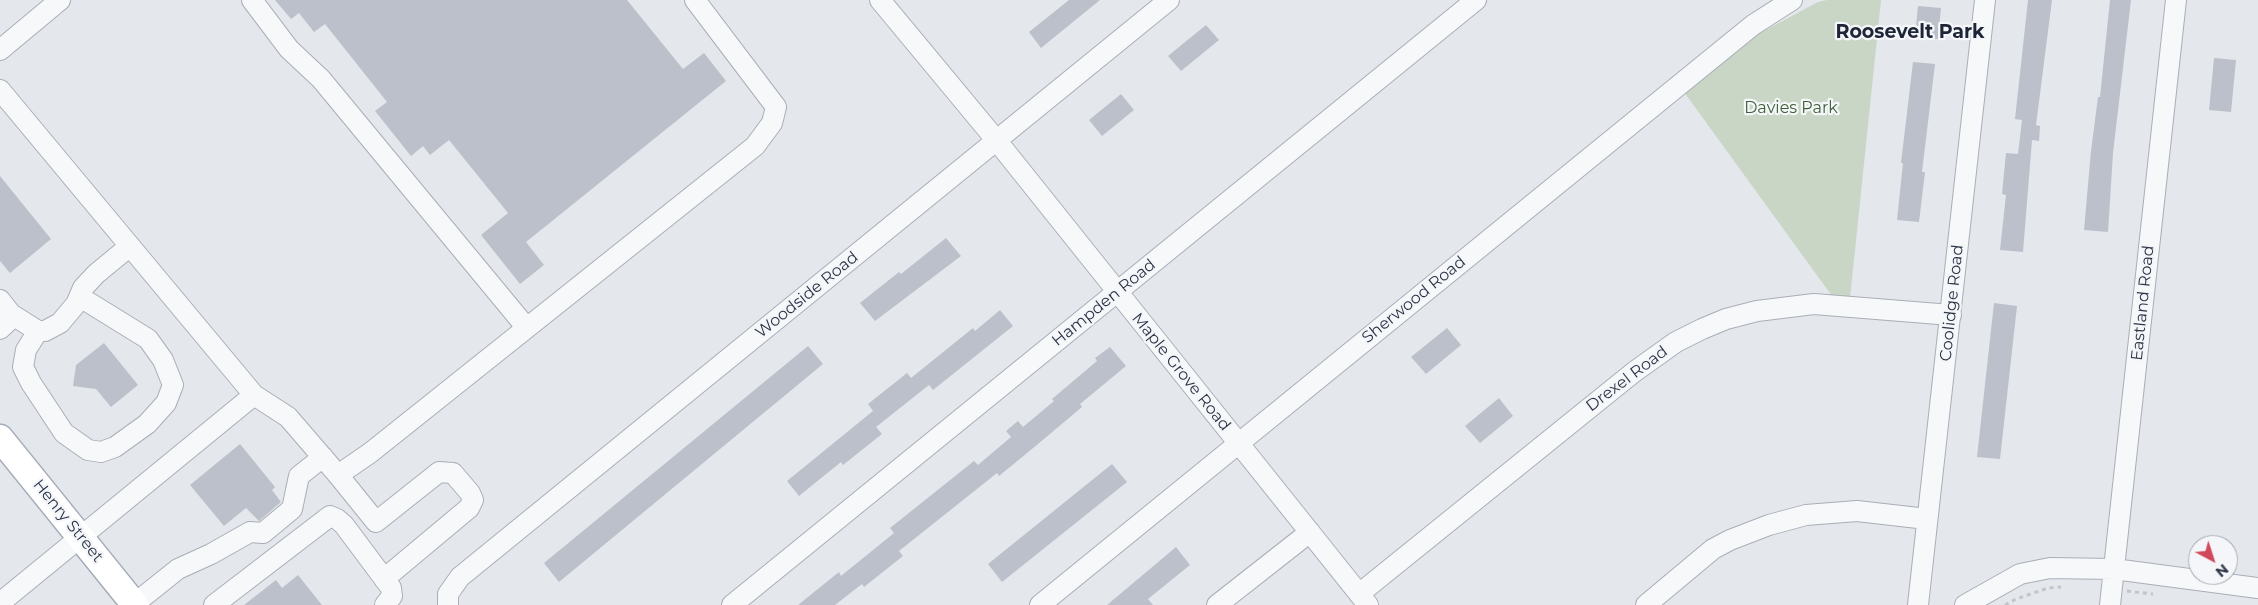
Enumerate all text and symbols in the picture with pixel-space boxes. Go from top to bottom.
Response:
district label: Roosevelt Park [1835,21,1985,43]
park label: Davies Park [1744,98,1838,118]
street label: Coolidge Road [1936,244,1968,362]
street label: Eastland Road [2127,244,2159,362]
street label: Woodside Road [752,248,862,342]
street label: Sherwood Road [1358,252,1470,348]
street label: Hampden Road [1048,255,1160,351]
street label: Maple Grove Road [1128,309,1234,435]
street label: Drexel Road [1582,342,1672,416]
street label: Henry Street [29,476,107,566]
north arrow [2188,535,2238,585]
text: N [2212,560,2232,581]

